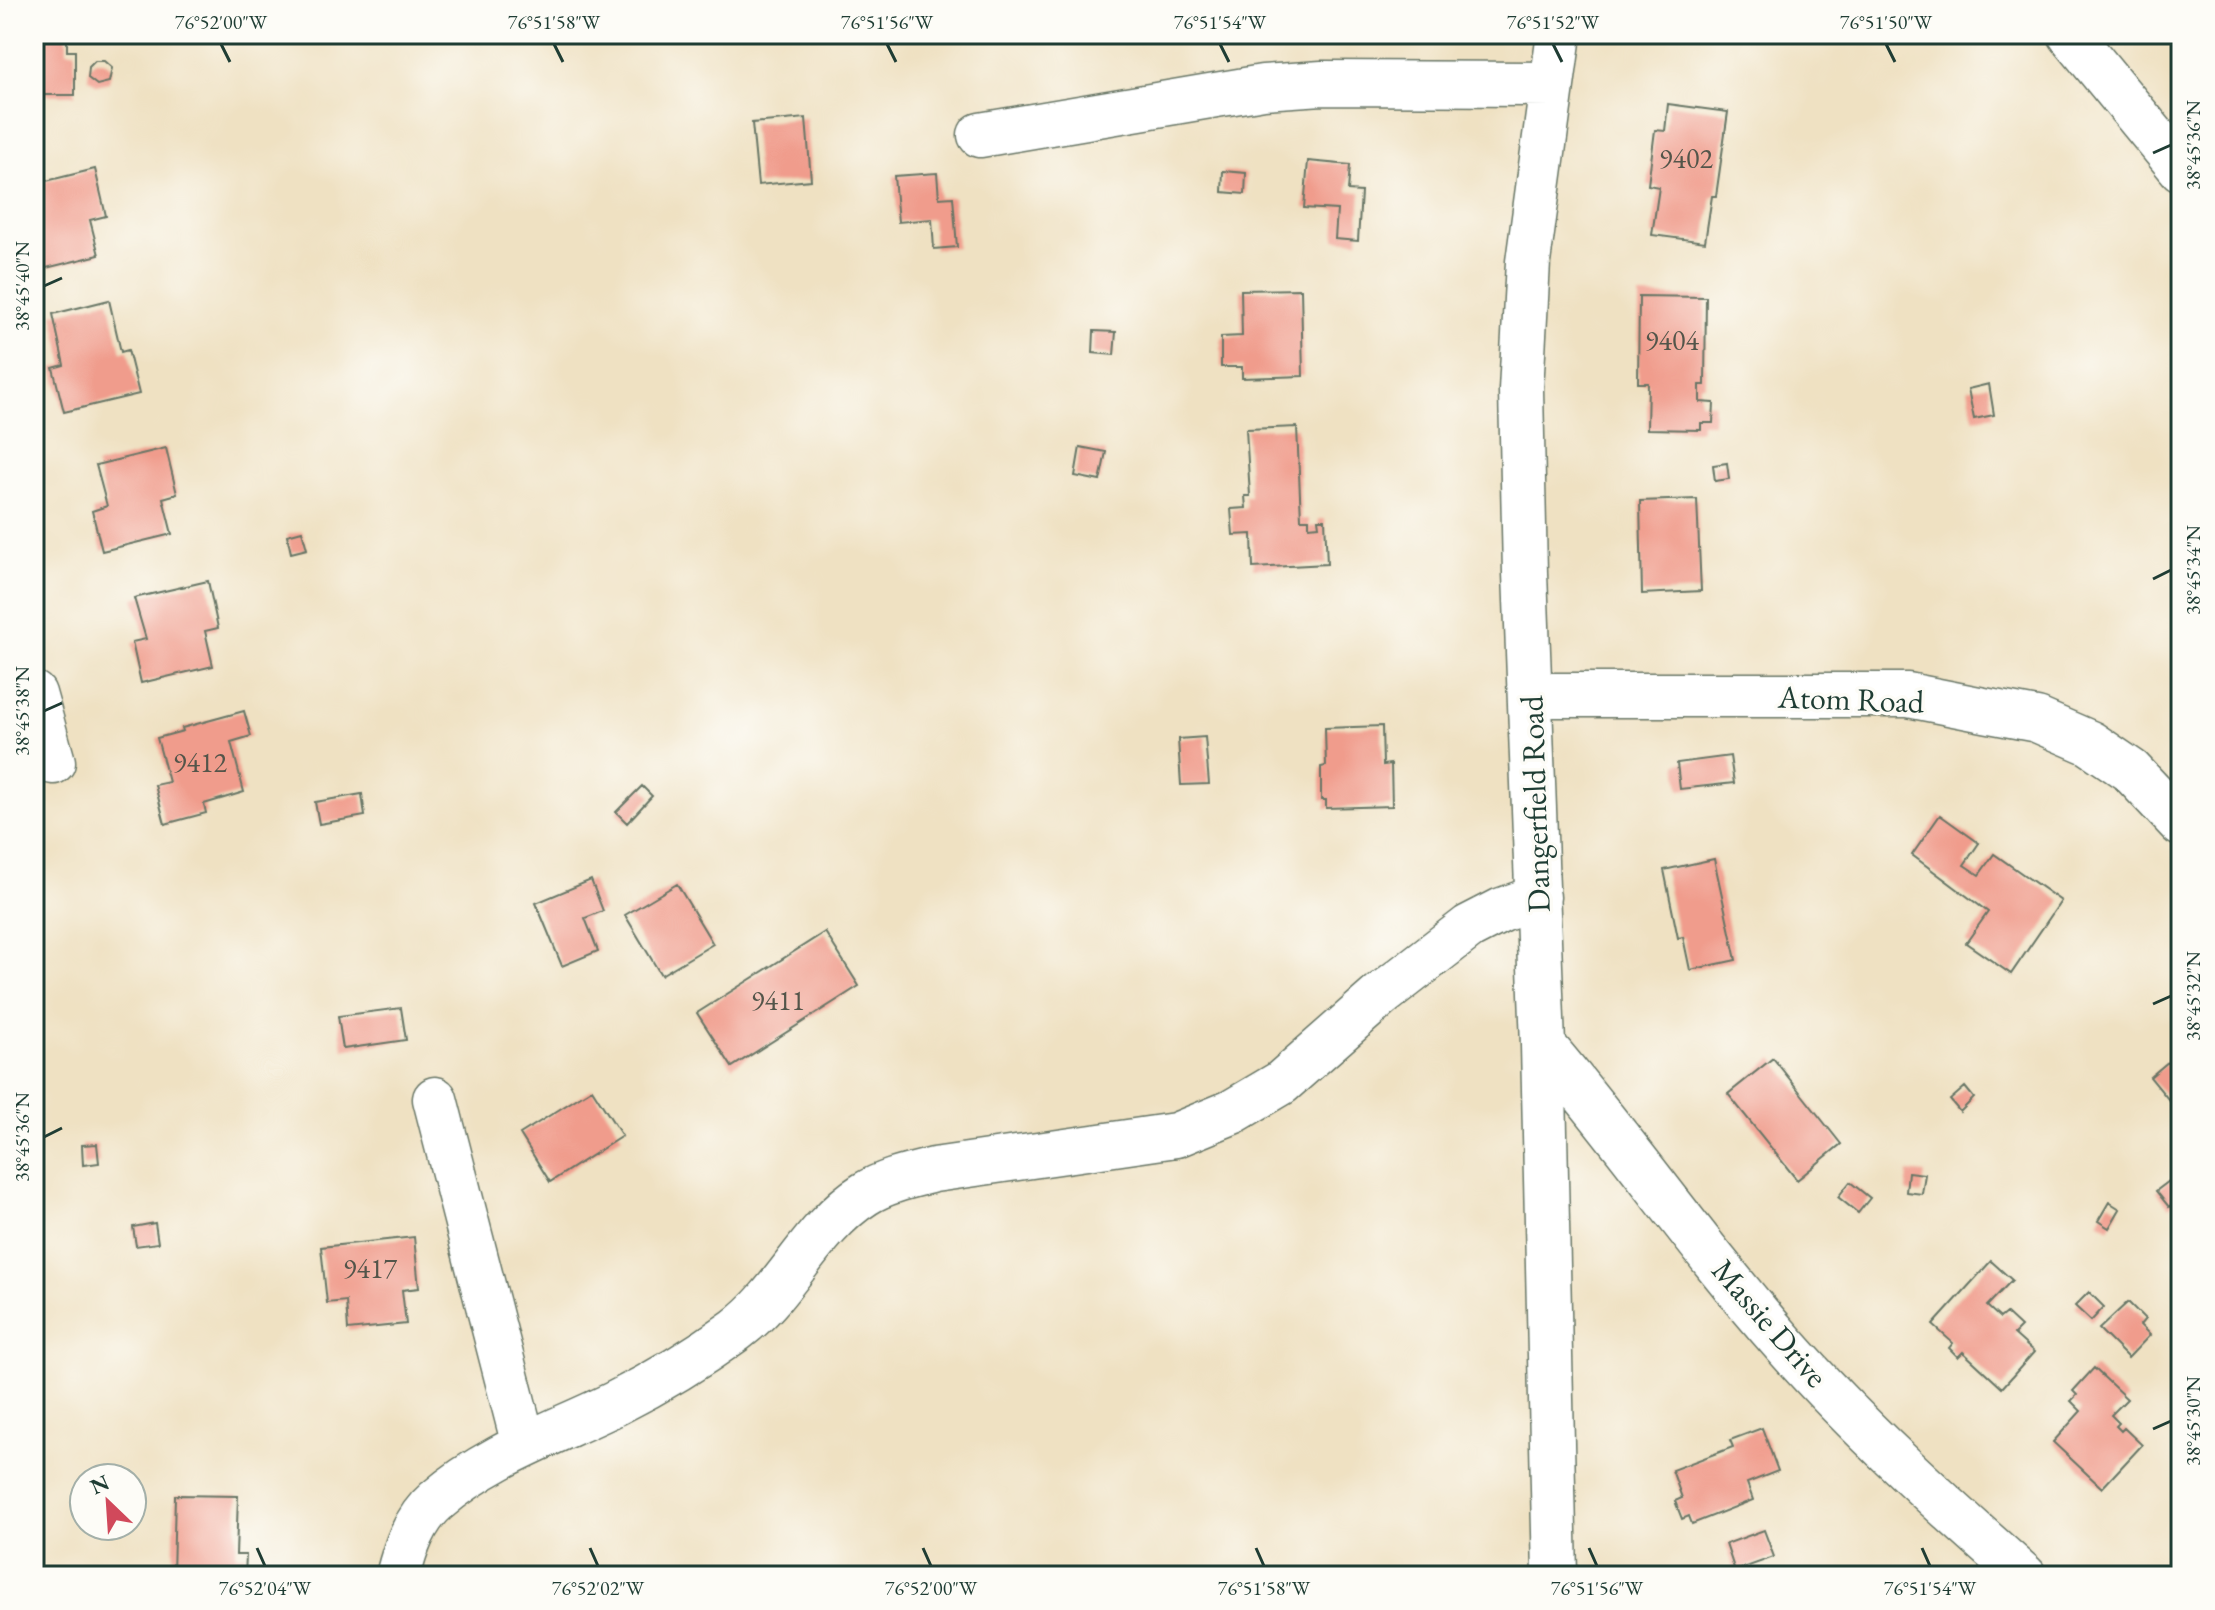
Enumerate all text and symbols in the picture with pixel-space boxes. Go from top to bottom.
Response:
text: 76°52'00"W [175,9,268,35]
text: 76°51'58"W [508,9,601,35]
text: 76°51'56"W [841,9,934,35]
text: 76°51'54"W [1174,9,1267,35]
text: 76°51'52"W [1507,9,1600,35]
text: 76°51'50"W [1840,9,1933,35]
text: 38°45'36"N [2180,100,2206,190]
house number: 9402 [1659,140,1713,176]
text: 38°45'40"N [9,241,35,331]
house number: 9404 [1645,322,1699,358]
text: 38°45'34"N [2180,525,2206,615]
text: 38°45'38"N [9,666,35,756]
street label: Atom Road [1776,675,1926,723]
street label: Dangerfield Road [1510,694,1560,913]
house number: 9412 [173,744,227,780]
text: 38°45'32"N [2180,951,2206,1041]
house number: 9411 [751,982,805,1018]
text: 38°45'36"N [9,1092,35,1182]
house number: 9417 [343,1250,397,1286]
street label: Massie Drive [1703,1250,1837,1396]
text: 38°45'30"N [2180,1376,2206,1466]
north arrow [68,1462,148,1542]
text: N [86,1467,114,1501]
text: 76°52'04"W [219,1575,312,1601]
text: 76°52'02"W [552,1575,645,1601]
text: 76°52'00"W [885,1575,978,1601]
text: 76°51'58"W [1218,1575,1311,1601]
text: 76°51'56"W [1551,1575,1644,1601]
text: 76°51'54"W [1884,1575,1977,1601]

